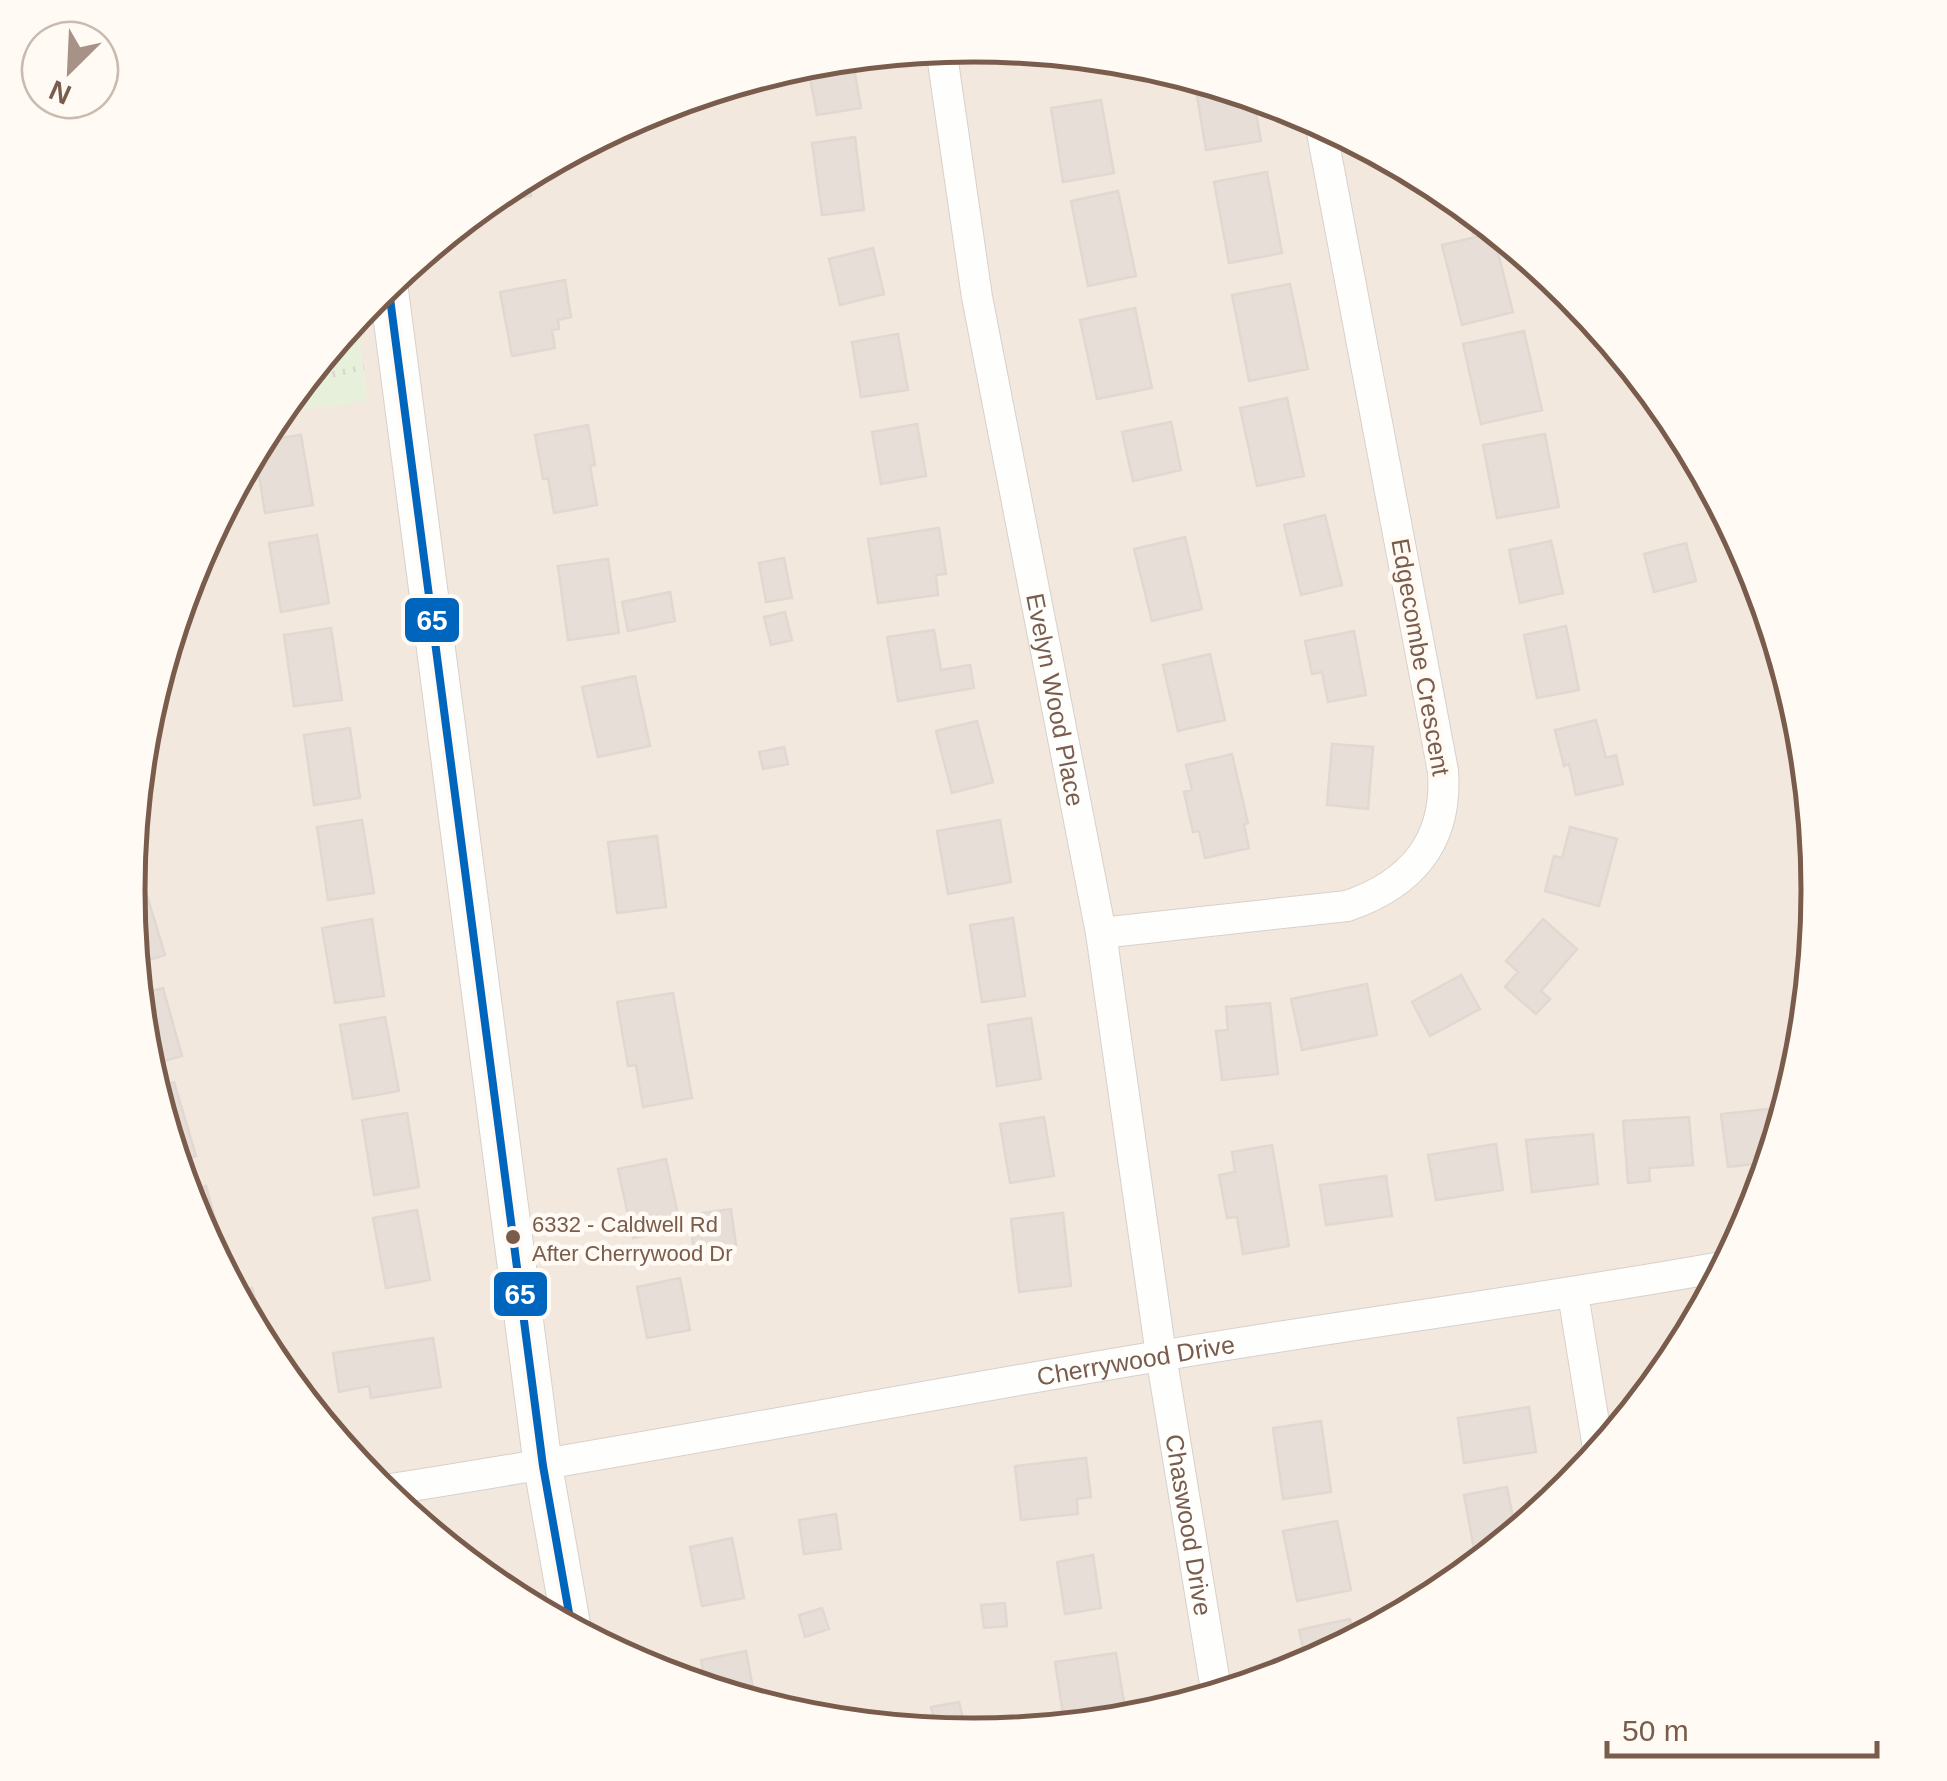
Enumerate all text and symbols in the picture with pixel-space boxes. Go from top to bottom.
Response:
north arrow [20,20,120,120]
text: N [44,74,76,111]
street label: Edgecombe Crescent [1386,536,1456,778]
street label: Evelyn Wood Place [1021,591,1090,809]
line badge: 65 [403,596,461,644]
text: 65 [416,605,448,636]
place label: 6332 - Caldwell Rd After Cherrywood Dr [532,1212,733,1266]
marker: 6332 - Caldwell Rd After Cherrywood Dr [503,1227,523,1247]
line badge: 65 [492,1270,549,1318]
text: 65 [504,1279,536,1310]
street label: Cherrywood Drive [1035,1330,1237,1391]
street label: Chaswood Drive [1160,1432,1218,1618]
scale bar [1607,1696,1877,1758]
text: 50 m [1622,1714,1689,1747]

